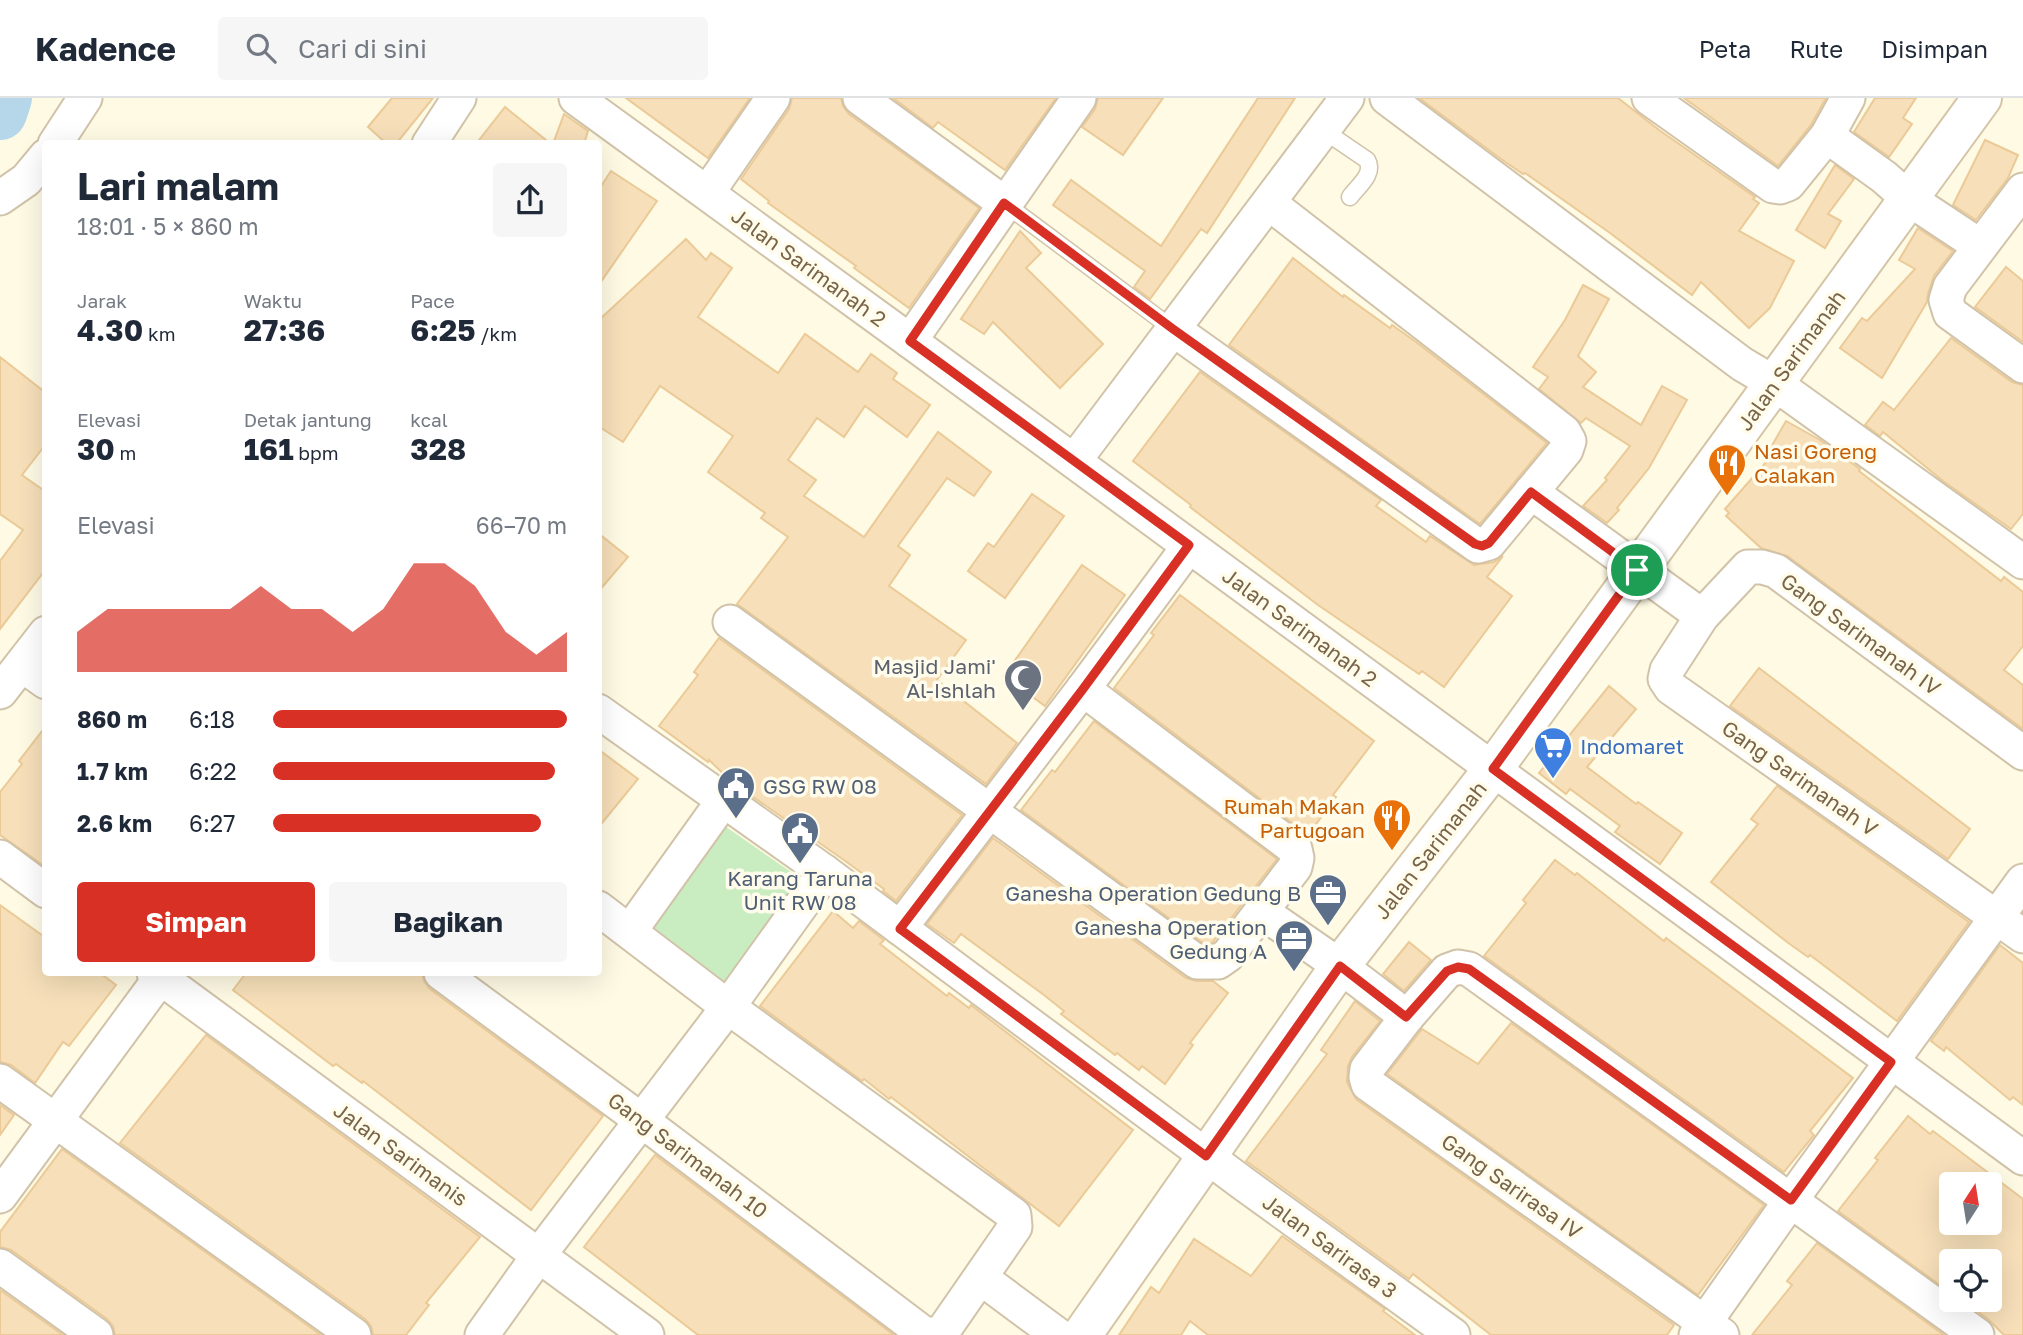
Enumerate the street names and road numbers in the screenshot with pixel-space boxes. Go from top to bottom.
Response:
street label: Jalan Sarimanah 2 [727,202,891,332]
street label: Jalan Sarimanah [1731,285,1851,435]
street label: Jalan Sarimanah 2 [1218,562,1382,692]
street label: Gang Sarimanah IV [1776,567,1946,701]
street label: Gang Sarimanah V [1717,714,1883,842]
street label: Jalan Sarimanah [1368,776,1492,924]
street label: Gang Sarimanah 10 [603,1086,773,1224]
street label: Jalan Sarimanis [329,1097,473,1211]
street label: Gang Sarirasa IV [1437,1128,1587,1244]
street label: Jalan Sarirasa 3 [1258,1189,1402,1303]

